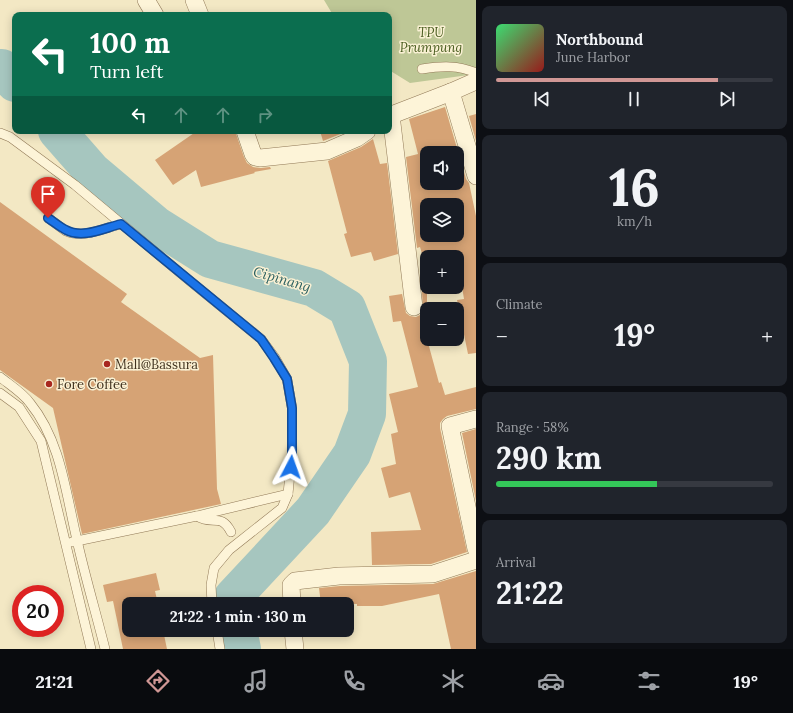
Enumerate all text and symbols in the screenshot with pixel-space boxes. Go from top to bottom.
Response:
park label: TPU Prumpung [400,24,462,56]
text: 100 m [90,25,170,61]
icon: left [24,28,76,80]
text: Northbound [556,30,643,49]
text: June Harbor [556,49,630,66]
text: Turn left [90,60,163,83]
icon: previous [531,88,553,110]
icon: pause [623,88,645,110]
icon: next [716,88,738,110]
icon: left [128,104,150,126]
icon: ahead [170,104,192,126]
icon: ahead [212,104,234,126]
icon: right [254,104,276,126]
map controls [420,146,464,346]
button: sound [420,146,464,190]
text: 16 [609,154,660,220]
pin [31,177,65,218]
icon: arrive [37,183,59,205]
button: layers [420,198,464,242]
text: km/h [617,213,652,230]
button: + [420,250,464,294]
water label: Cipinang [251,262,313,296]
text: Climate [496,296,543,313]
button: − [420,302,464,346]
text: 19° [614,316,655,354]
text: − [496,322,508,350]
text: + [761,322,773,350]
place label: Mall@Bassura [115,356,198,373]
marker: Mall@Bassura [102,359,112,369]
place label: Fore Coffee [57,376,127,393]
marker: Fore Coffee [44,379,54,389]
text: Range · 58% [496,419,569,436]
text: 290 km [496,439,602,477]
position arrow [270,446,312,488]
text: Arrival [496,554,536,571]
text: 21:22 [496,574,564,612]
speed limit sign: 20 [12,585,64,637]
text: 21:22 · 1 min · 130 m [170,607,306,626]
icon: directions [144,667,172,695]
icon: music [242,667,270,695]
icon: phone [340,667,368,695]
icon: climate [439,667,467,695]
icon: car [537,667,565,695]
icon: filters [635,667,663,695]
text: 21:21 [35,670,73,693]
text: 19° [733,670,758,693]

